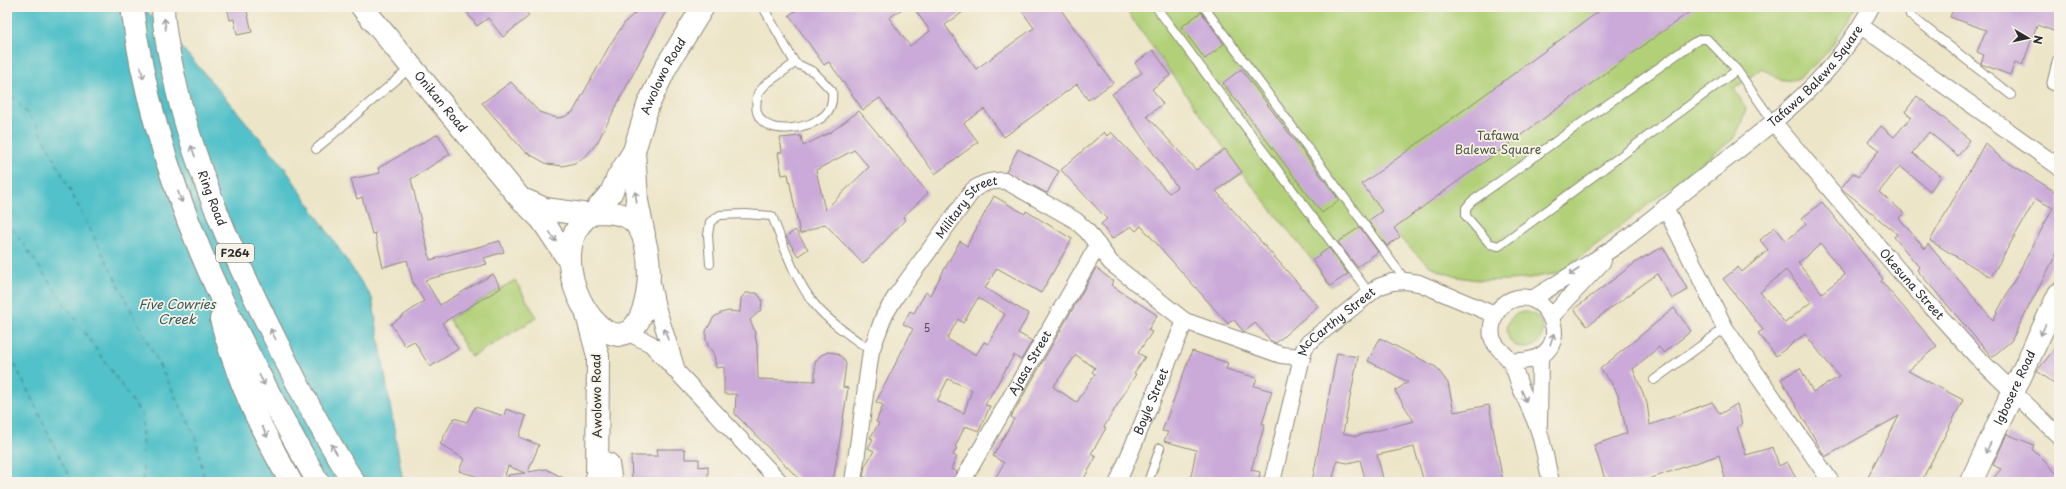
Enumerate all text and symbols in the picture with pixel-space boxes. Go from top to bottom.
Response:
one-way arrow [161,18,169,31]
north arrow [2008,18,2048,58]
street label: Tafawa Balewa Square [1763,21,1867,131]
street label: Awolowo Road [636,34,690,117]
text: N [2029,34,2047,46]
one-way arrow [139,66,147,79]
street label: Onikan Road [410,67,472,136]
park label: Tafawa Balewa Square [1455,126,1541,158]
one-way arrow [189,145,197,157]
street label: Ring Road [194,168,232,228]
street label: Military Street [931,171,998,242]
one-way arrow [177,191,185,203]
one-way arrow [633,191,640,204]
one-way arrow [549,231,557,242]
road number: F264 [216,244,254,262]
street label: Okesuna Street [1876,244,1949,323]
one-way arrow [1569,268,1580,276]
street label: McCarthy Street [1293,282,1379,358]
water label: Five Cowries Creek [138,294,217,328]
house number: 5 [924,320,930,335]
one-way arrow [2039,323,2046,335]
street label: Ajasa Street [1004,327,1055,399]
one-way arrow [269,328,276,340]
one-way arrow [661,328,669,340]
one-way arrow [1549,332,1556,345]
street label: Igbosere Road [1989,347,2039,428]
street label: Awolowo Road [586,354,606,438]
street label: Boyle Street [1129,365,1172,437]
one-way arrow [259,373,266,385]
one-way arrow [1521,390,1529,402]
one-way arrow [262,426,269,438]
one-way arrow [1984,441,1991,453]
one-way arrow [329,443,337,455]

